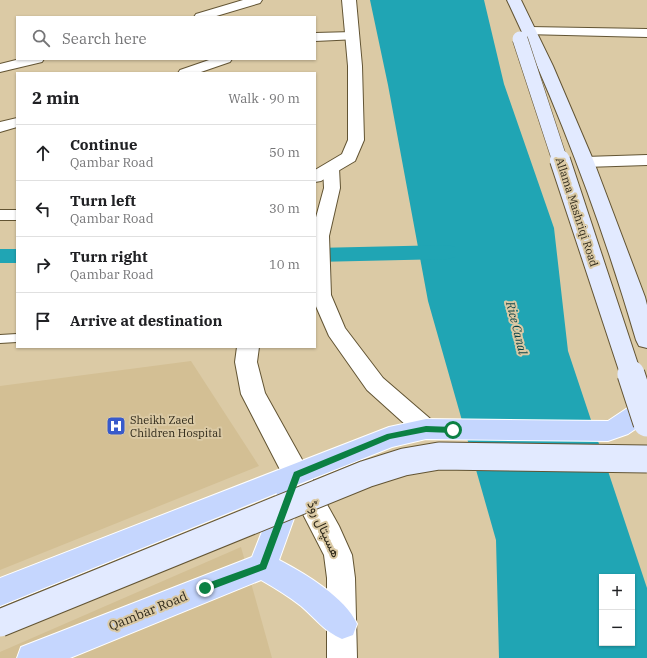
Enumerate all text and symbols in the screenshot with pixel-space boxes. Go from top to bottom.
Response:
search box [16,16,316,60]
icon: search [30,27,52,49]
text: Search here [62,29,147,48]
text: 2 min [32,87,80,109]
text: Walk · 90 m [228,90,300,107]
text: Continue [70,135,137,154]
icon: ahead [32,142,54,164]
text: 50 m [269,144,300,161]
text: Qambar Road [70,154,154,171]
street label: Allama Mashriqi Road [553,156,601,269]
text: Turn left [70,191,136,210]
icon: left [32,198,54,220]
text: 30 m [269,200,300,217]
text: Qambar Road [70,210,154,227]
text: Turn right [70,247,148,266]
icon: right [32,254,54,276]
text: 10 m [269,256,300,273]
text: Qambar Road [70,266,154,283]
water label: Rice Canal [503,299,531,357]
icon: arrive [32,310,54,332]
text: Arrive at destination [70,311,222,330]
place label: Sheikh Zaed Children Hospital [130,413,221,440]
hospital icon: Sheikh Zaed Children Hospital [105,415,127,437]
route start [444,421,462,439]
street label: ھسپتال روڈ [303,498,345,561]
map controls [599,574,635,646]
button: + [599,574,635,610]
route end [196,579,214,597]
street label: Qambar Road [106,587,190,635]
button: − [599,610,635,646]

